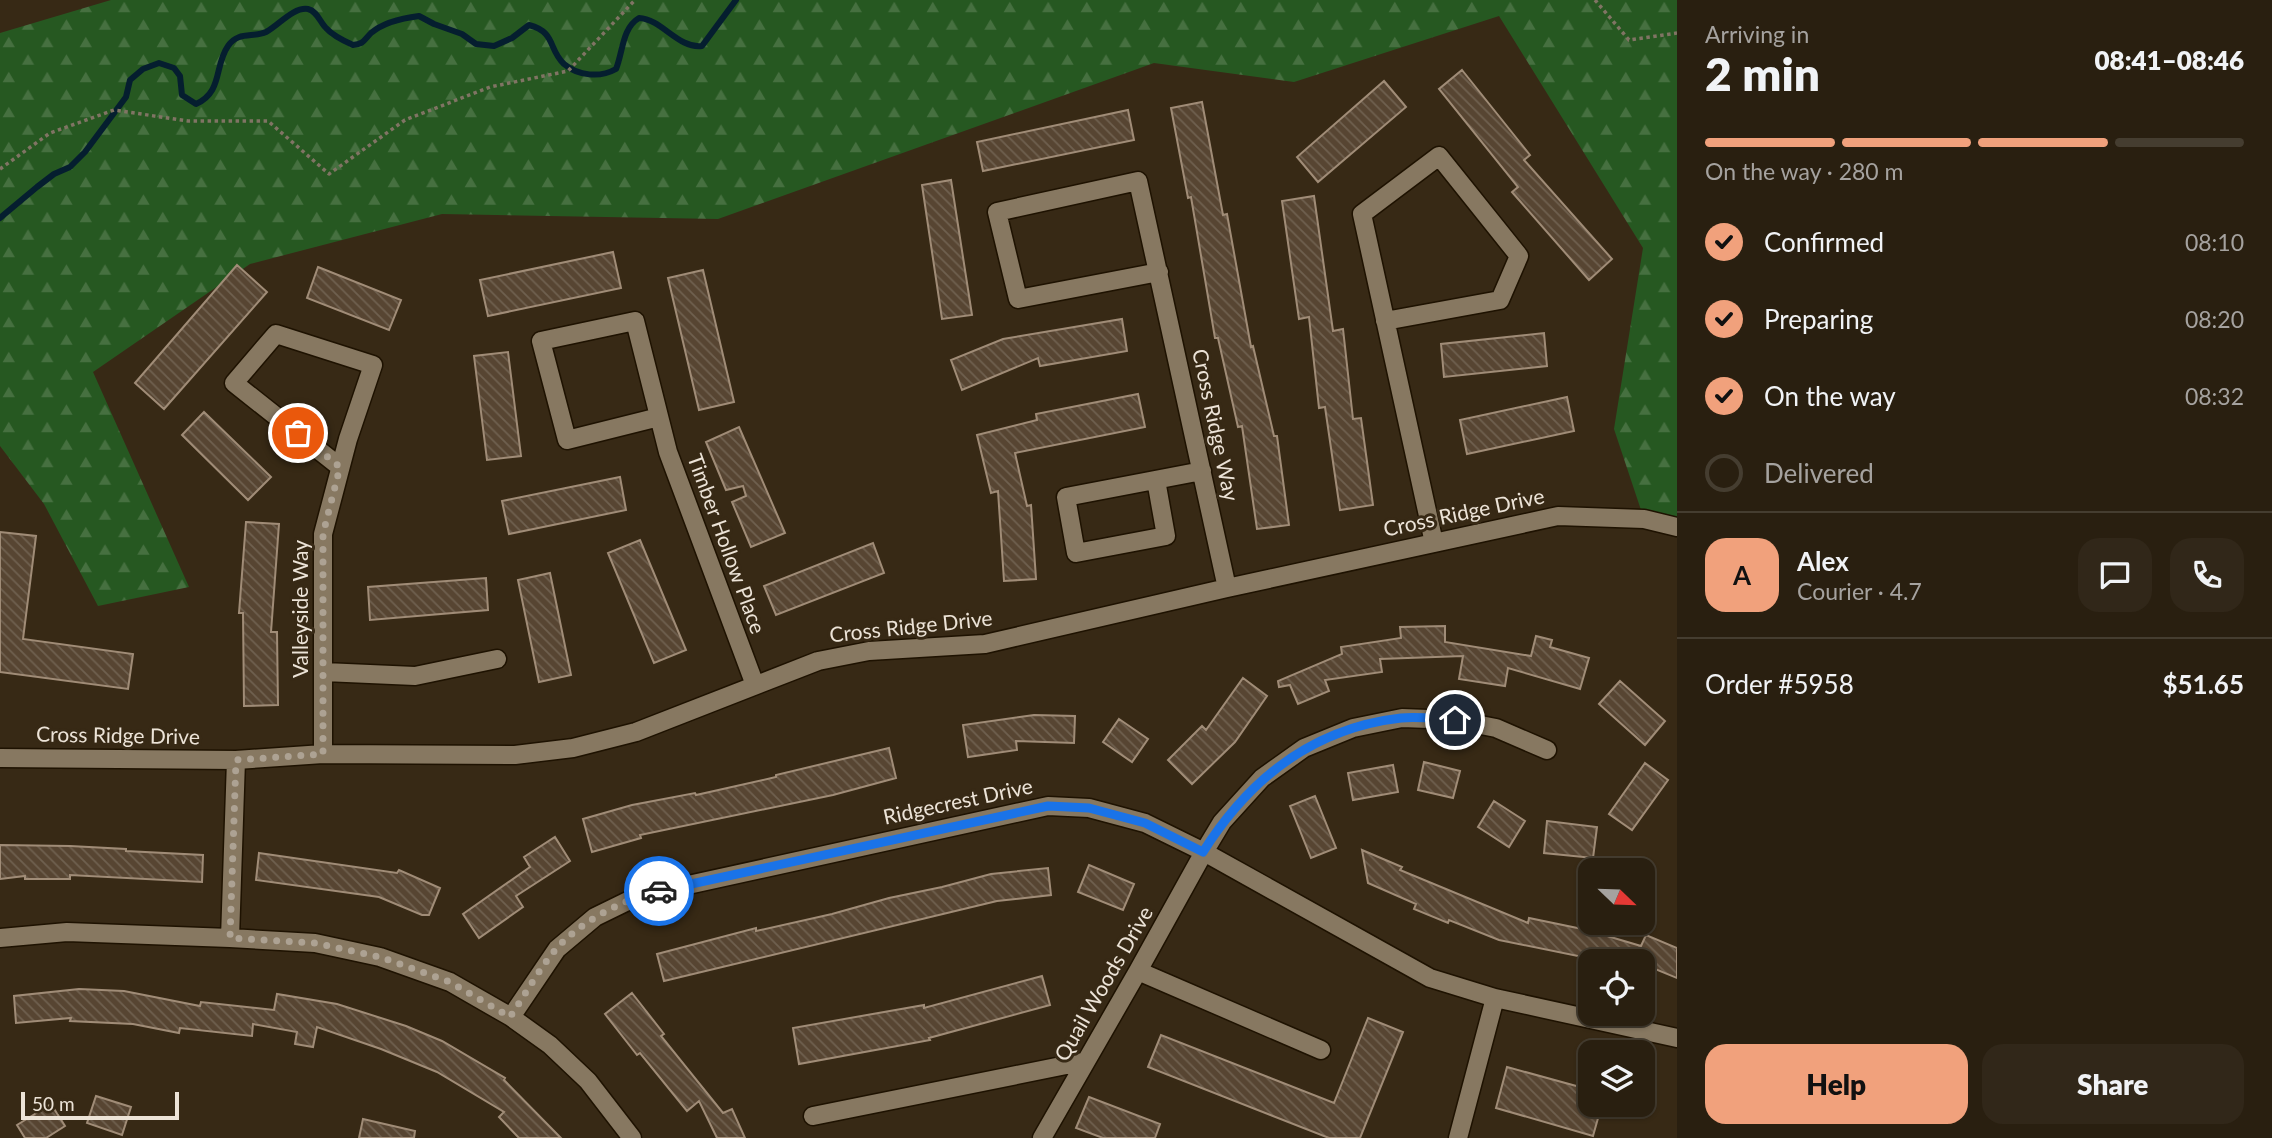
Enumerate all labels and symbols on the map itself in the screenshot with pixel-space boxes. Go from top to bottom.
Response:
street label: Cross Ridge Way [1188,346,1245,503]
pin [268,403,328,463]
street label: Timber Hollow Place [683,450,772,637]
street label: Cross Ridge Drive [1381,482,1546,541]
street label: Valleyside Way [287,540,312,678]
street label: Cross Ridge Drive [828,605,994,646]
pin [1425,690,1485,750]
street label: Cross Ridge Drive [36,721,200,748]
street label: Ridgecrest Drive [881,772,1035,829]
courier [624,856,694,926]
north arrow [1578,858,1656,934]
street label: Quail Woods Drive [1048,901,1157,1065]
scale bar [21,1089,178,1121]

